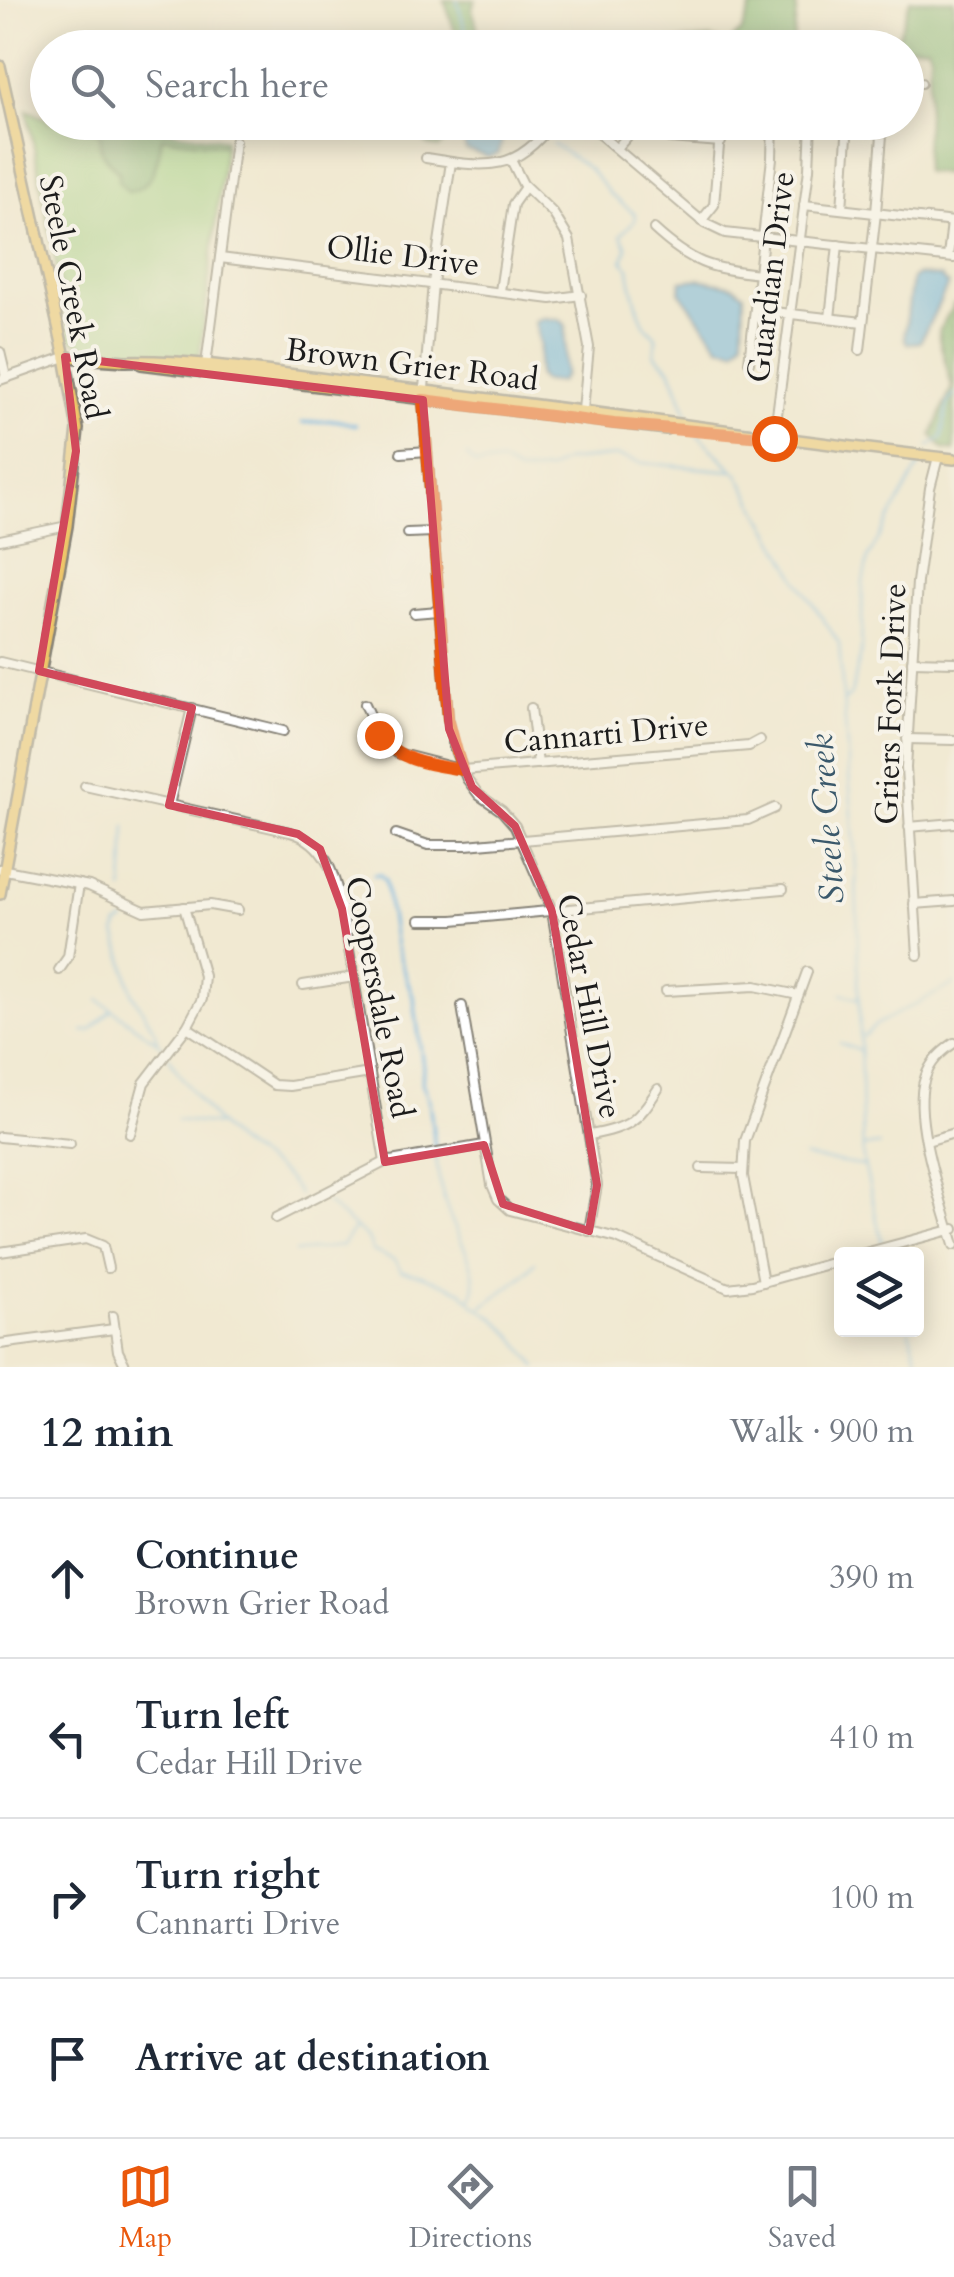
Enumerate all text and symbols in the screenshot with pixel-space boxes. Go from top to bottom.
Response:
search box [30,30,924,140]
icon: search [65,58,120,113]
text: Search here [145,59,329,111]
street label: Guardian Drive [736,169,806,385]
street label: Steele Creek Road [28,171,118,423]
street label: Ollie Drive [324,225,482,287]
street label: Brown Grier Road [283,328,541,402]
route start [752,416,798,462]
street label: Griers Fork Drive [865,582,917,826]
street label: Cannarti Drive [502,703,710,765]
route end [357,713,403,759]
water label: Steele Creek [797,732,857,906]
street label: Coopersdale Road [334,873,424,1122]
street label: Cedar Hill Drive [546,890,632,1122]
map controls [834,1247,924,1337]
button: layers [834,1247,924,1337]
text: 12 min [40,1404,173,1461]
text: Walk · 900 m [729,1410,914,1454]
text: Continue [135,1530,299,1582]
icon: ahead [40,1551,95,1606]
text: 390 m [829,1556,914,1600]
text: Brown Grier Road [135,1582,389,1626]
text: Turn left [135,1690,289,1742]
icon: left [40,1711,95,1766]
text: 410 m [829,1716,914,1760]
text: Cedar Hill Drive [135,1742,363,1786]
text: Turn right [135,1850,320,1902]
icon: right [40,1871,95,1926]
text: 100 m [829,1876,914,1920]
text: Cannarti Drive [135,1902,340,1946]
icon: arrive [40,2031,95,2086]
text: Arrive at destination [135,2032,490,2084]
tab: Map [118,2159,173,2257]
tab: Directions [409,2159,532,2257]
tab: Saved [768,2159,836,2257]

